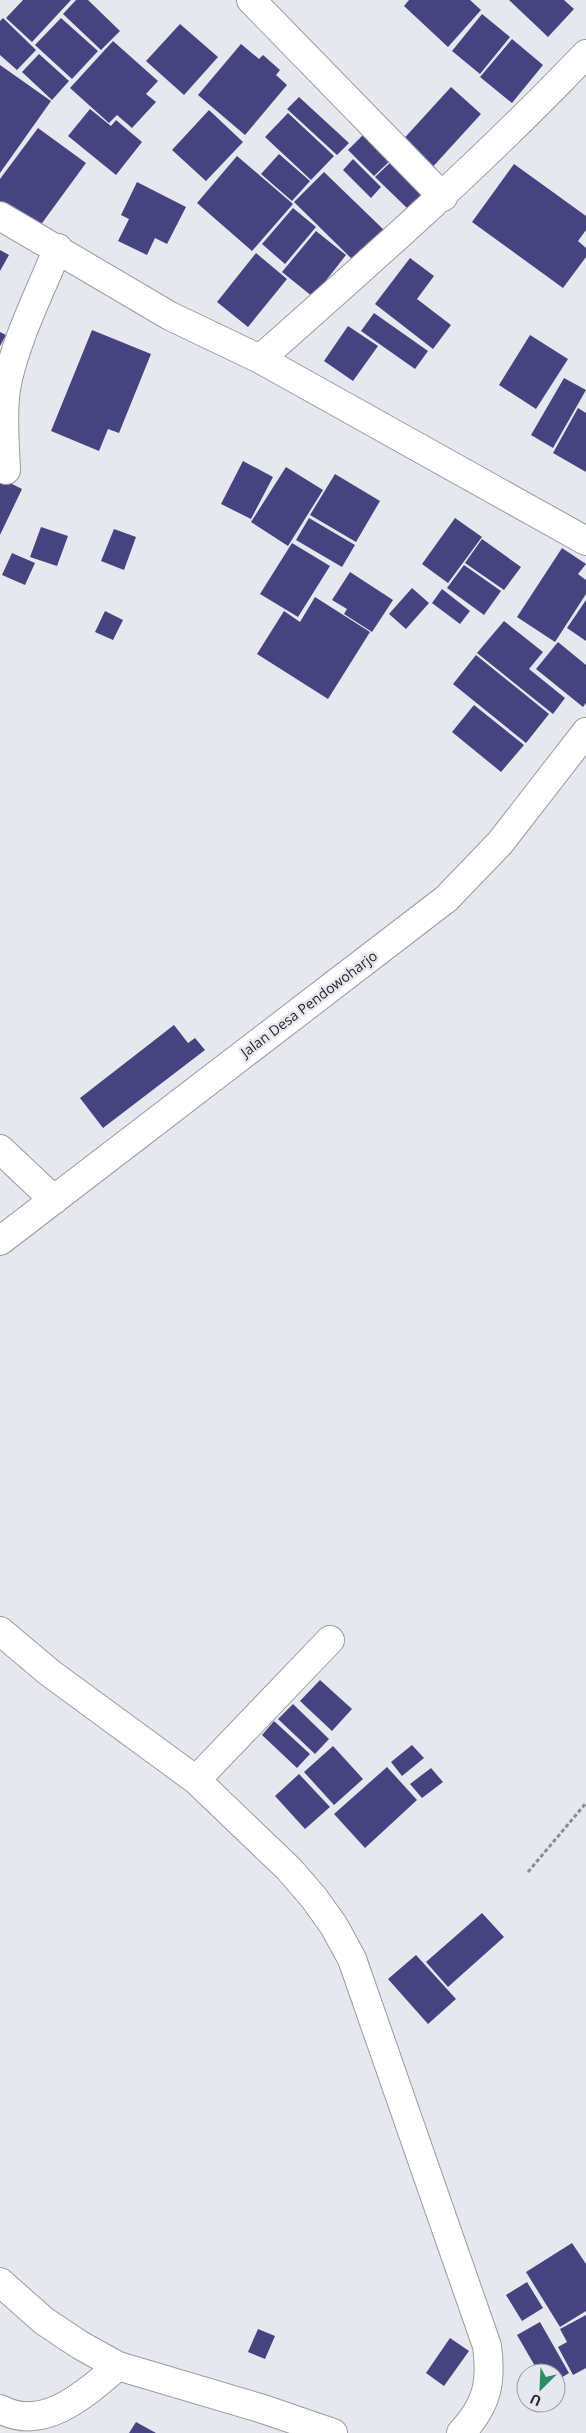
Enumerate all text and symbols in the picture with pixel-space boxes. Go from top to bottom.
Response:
street label: Jalan Desa Pendowoharjo [235,946,381,1062]
north arrow [516,2363,566,2413]
text: U [527,2389,544,2411]

